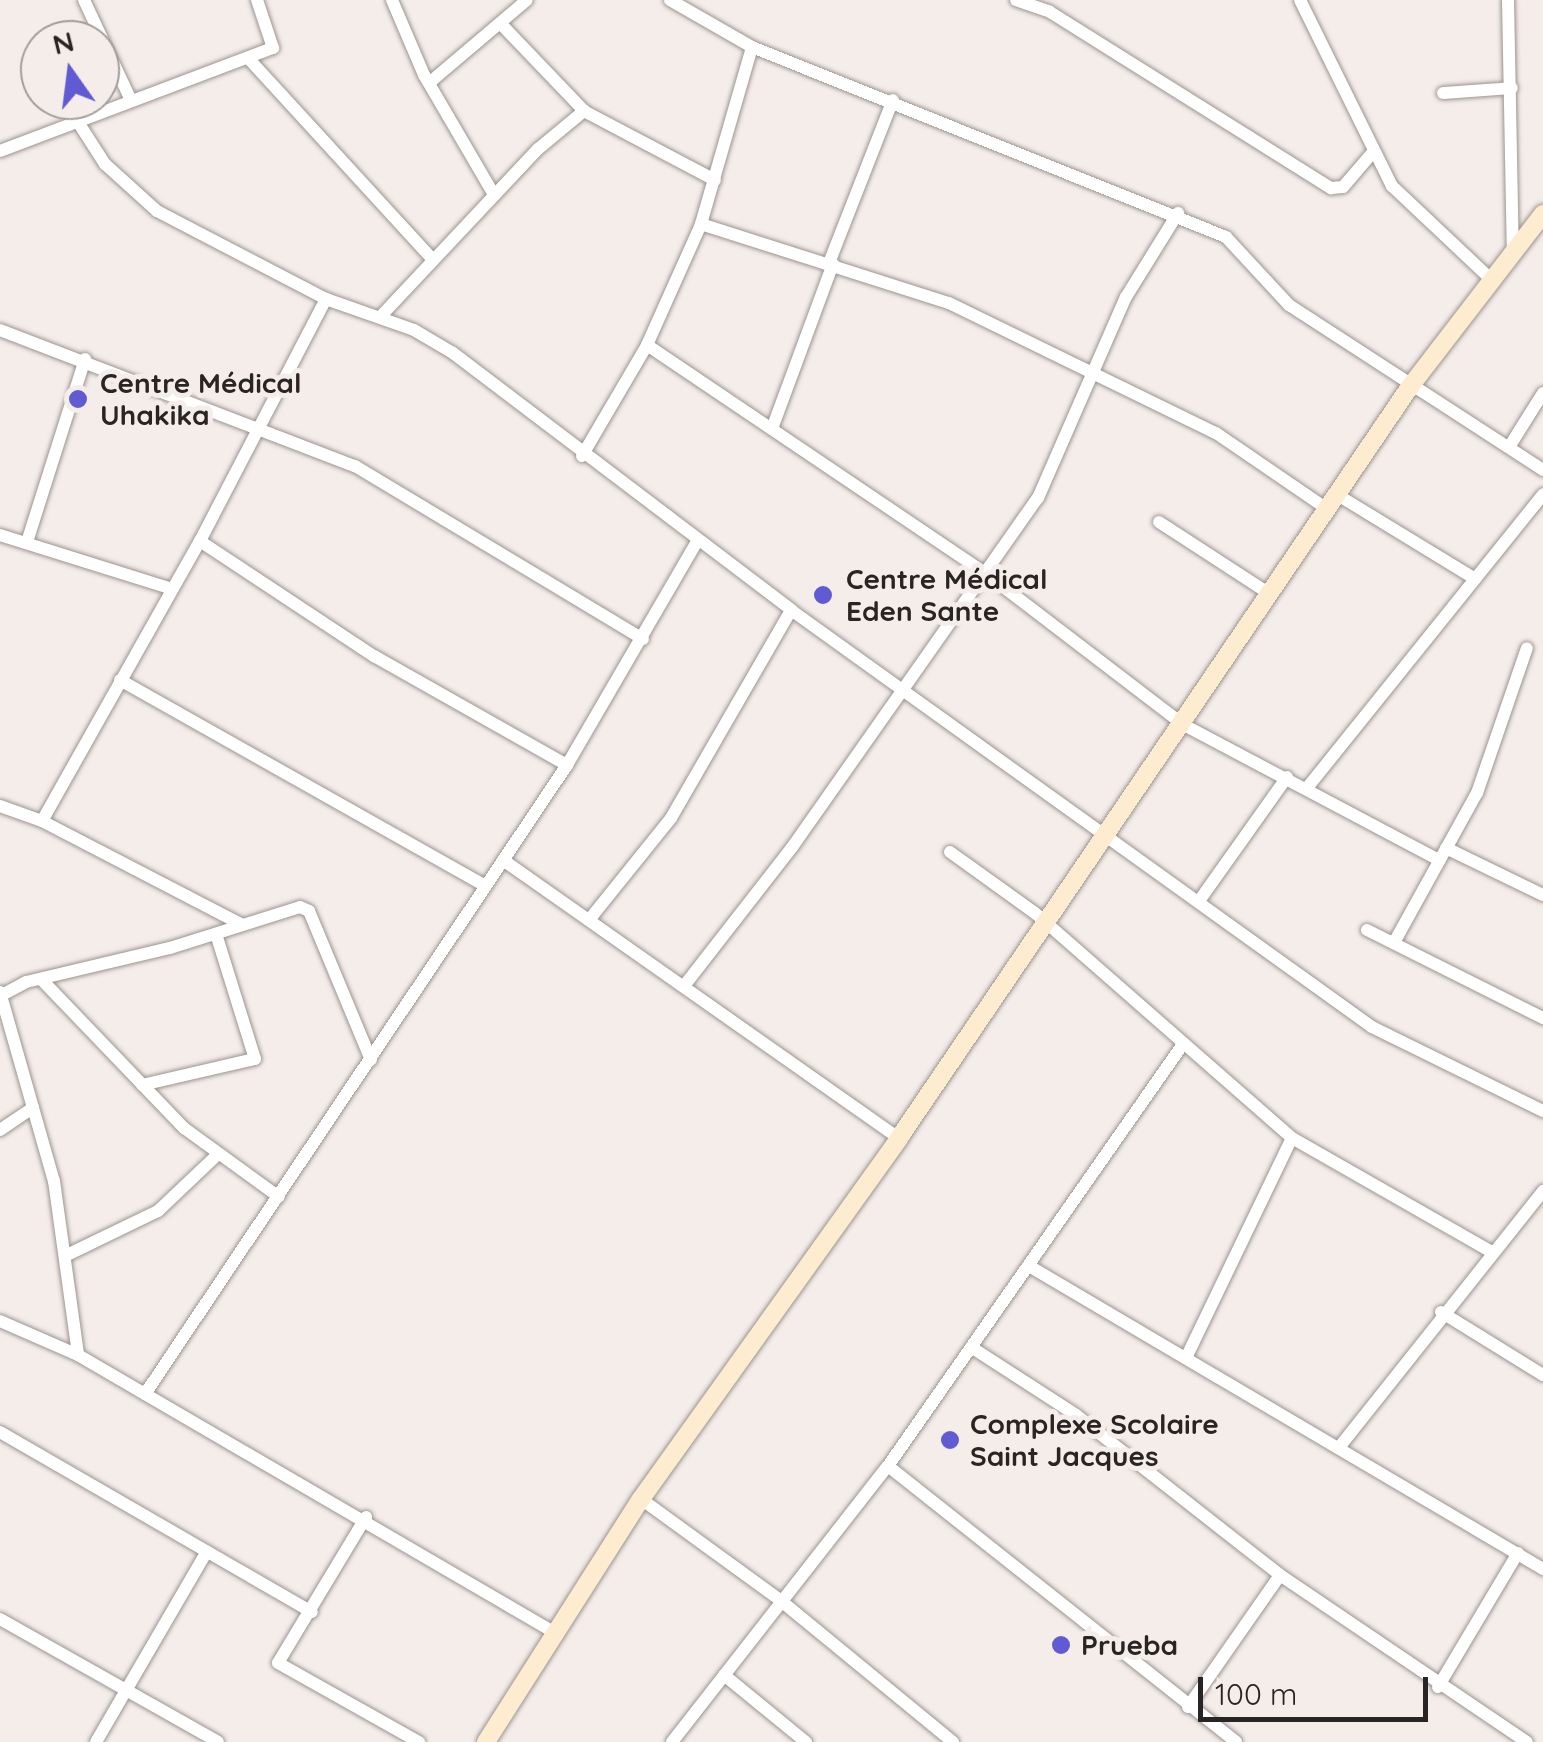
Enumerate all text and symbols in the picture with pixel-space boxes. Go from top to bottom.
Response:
north arrow [20,20,120,120]
text: N [49,23,77,62]
place label: Centre Médical Uhakika [100,366,301,432]
marker: Centre Médical Uhakika [65,386,91,412]
place label: Centre Médical Eden Sante [846,562,1047,628]
marker: Centre Médical Eden Sante [810,582,836,608]
place label: Complexe Scolaire Saint Jacques [970,1407,1219,1473]
marker: Complexe Scolaire Saint Jacques [939,1429,961,1451]
place label: Prueba [1081,1628,1178,1662]
marker: Prueba [1050,1634,1072,1656]
scale bar [1203,1657,1433,1719]
text: 100 m [1215,1675,1297,1713]

